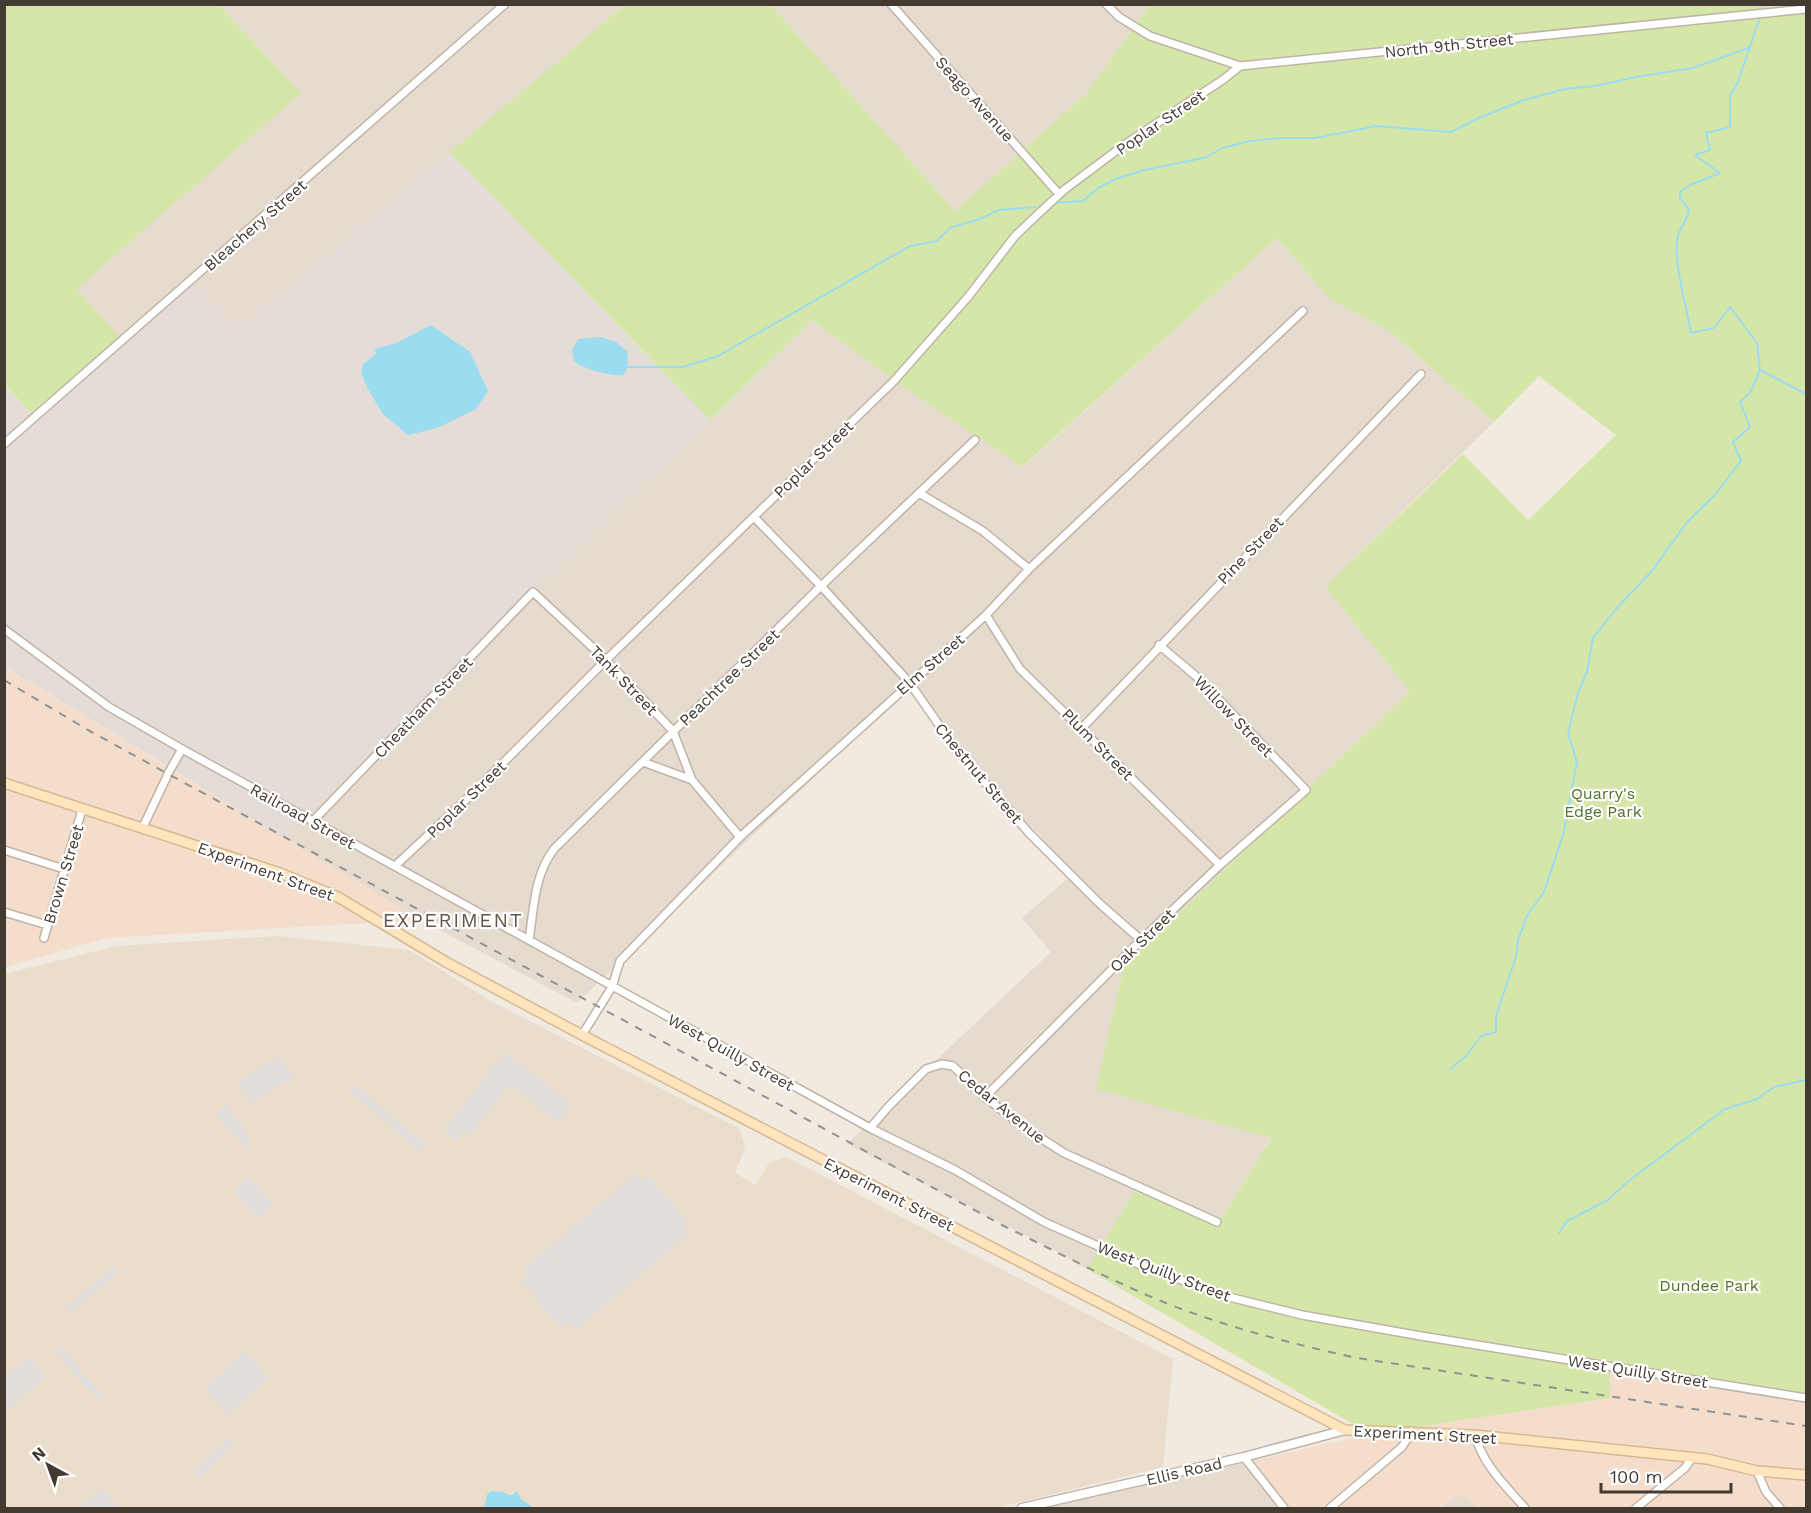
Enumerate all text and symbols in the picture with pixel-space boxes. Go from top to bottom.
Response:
street label: North 9th Street [1384,29,1515,62]
street label: Seago Avenue [931,53,1018,146]
street label: Poplar Street [1112,86,1209,159]
street label: Bleachery Street [200,175,311,275]
street label: Poplar Street [770,417,857,502]
street label: Pine Street [1213,512,1288,588]
street label: Peachtree Street [675,625,784,730]
street label: Elm Street [892,629,968,699]
street label: Tank Street [586,642,662,719]
street label: Cheatham Street [370,653,477,762]
street label: Willow Street [1190,672,1277,761]
street label: Plum Street [1058,705,1138,784]
street label: Chestnut Street [931,719,1026,828]
street label: Poplar Street [423,757,510,842]
street label: Railroad Street [247,780,359,853]
park label: Quarry's Edge Park [1564,784,1642,821]
street label: Brown Street [39,822,88,926]
street label: Experiment Street [195,838,337,905]
street label: Oak Street [1106,904,1179,976]
district label: EXPERIMENT [383,908,523,932]
street label: West Quilly Street [664,1010,798,1095]
street label: Cedar Avenue [954,1065,1049,1147]
street label: Experiment Street [821,1153,957,1236]
street label: West Quilly Street [1094,1237,1234,1306]
park label: Dundee Park [1659,1276,1759,1295]
street label: West Quilly Street [1566,1351,1710,1392]
street label: Experiment Street [1353,1421,1497,1448]
north arrow [18,1435,78,1495]
text: N [28,1443,49,1465]
street label: Ellis Road [1144,1454,1224,1489]
scale bar [1601,1456,1732,1494]
text: 100 m [1610,1466,1663,1487]

